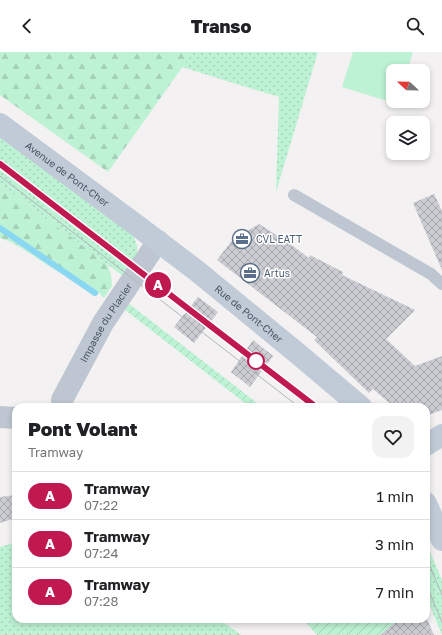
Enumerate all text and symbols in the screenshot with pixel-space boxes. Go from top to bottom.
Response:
icon: back [16,15,38,37]
text: Transo [191,15,251,37]
icon: search [404,15,426,37]
north arrow [386,64,430,108]
map controls [386,64,430,160]
button: layers [386,116,430,160]
street label: Avenue de Pont-Cher [23,139,112,209]
office icon: CVL EATT [231,228,253,250]
place label: CVL EATT [256,233,302,245]
office icon: Artus [239,262,261,284]
place label: Artus [264,267,290,279]
line badge: A [145,272,171,298]
text: A [153,276,163,293]
street label: Impasse du Placier [77,280,134,364]
street label: Rue de Pont-Cher [213,282,285,345]
unlabelled marker [247,352,265,370]
button: heart [372,416,414,458]
text: Pont Volant [28,417,138,440]
text: Tramway [28,444,83,460]
text: Tramway [84,479,150,497]
text: A [45,487,55,504]
text: 1 min [376,487,414,505]
text: 07:22 [84,497,118,513]
text: Tramway [84,527,150,545]
text: A [45,535,55,552]
text: 3 min [375,535,414,553]
text: 07:24 [84,545,118,561]
text: Tramway [84,575,150,593]
text: A [45,583,55,600]
text: 7 min [376,583,414,601]
text: 07:28 [84,593,118,609]

